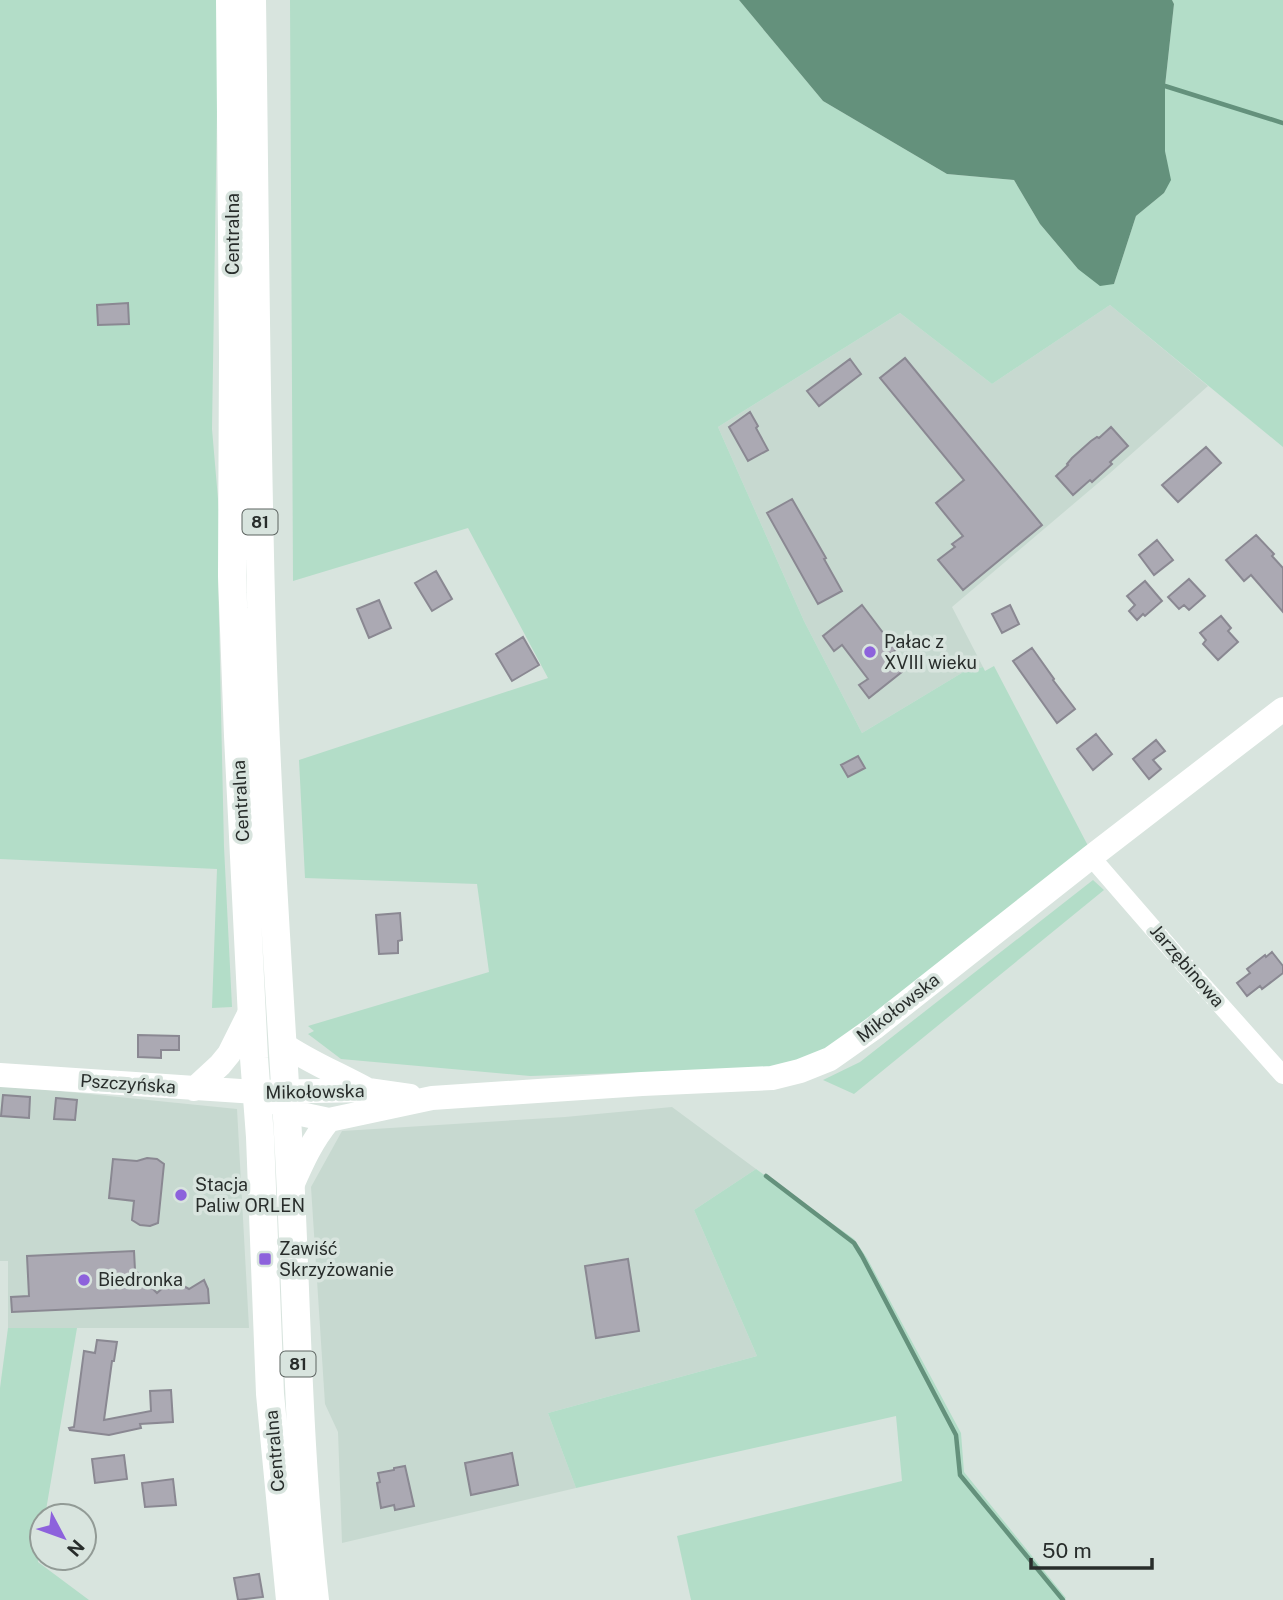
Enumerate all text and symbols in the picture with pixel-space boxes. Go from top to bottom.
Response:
street label: Centralna [222,193,243,275]
road number: 81 [243,509,278,534]
place label: Pałac z XVIII wieku [884,631,977,673]
marker: Pałac z XVIII wieku [862,644,878,660]
street label: Centralna [228,760,253,842]
street label: Jarzębinowa [1146,920,1229,1011]
street label: Mikołowska [852,969,943,1046]
street label: Pszczyńska [80,1070,177,1097]
street label: Mikołowska [265,1080,365,1103]
place label: Stacja Paliw ORLEN [195,1174,305,1216]
marker: Stacja Paliw ORLEN [173,1187,189,1203]
place label: Zawiść Skrzyżowanie [279,1238,394,1280]
marker: Zawiść Skrzyżowanie [257,1251,273,1267]
place label: Biedronka [98,1269,183,1290]
marker: Biedronka [76,1272,92,1288]
road number: 81 [280,1352,316,1376]
street label: Centralna [260,1409,289,1493]
north arrow [28,1502,98,1572]
scale bar [1031,1526,1152,1570]
text: N [63,1535,89,1561]
text: 50 m [1042,1538,1092,1563]

